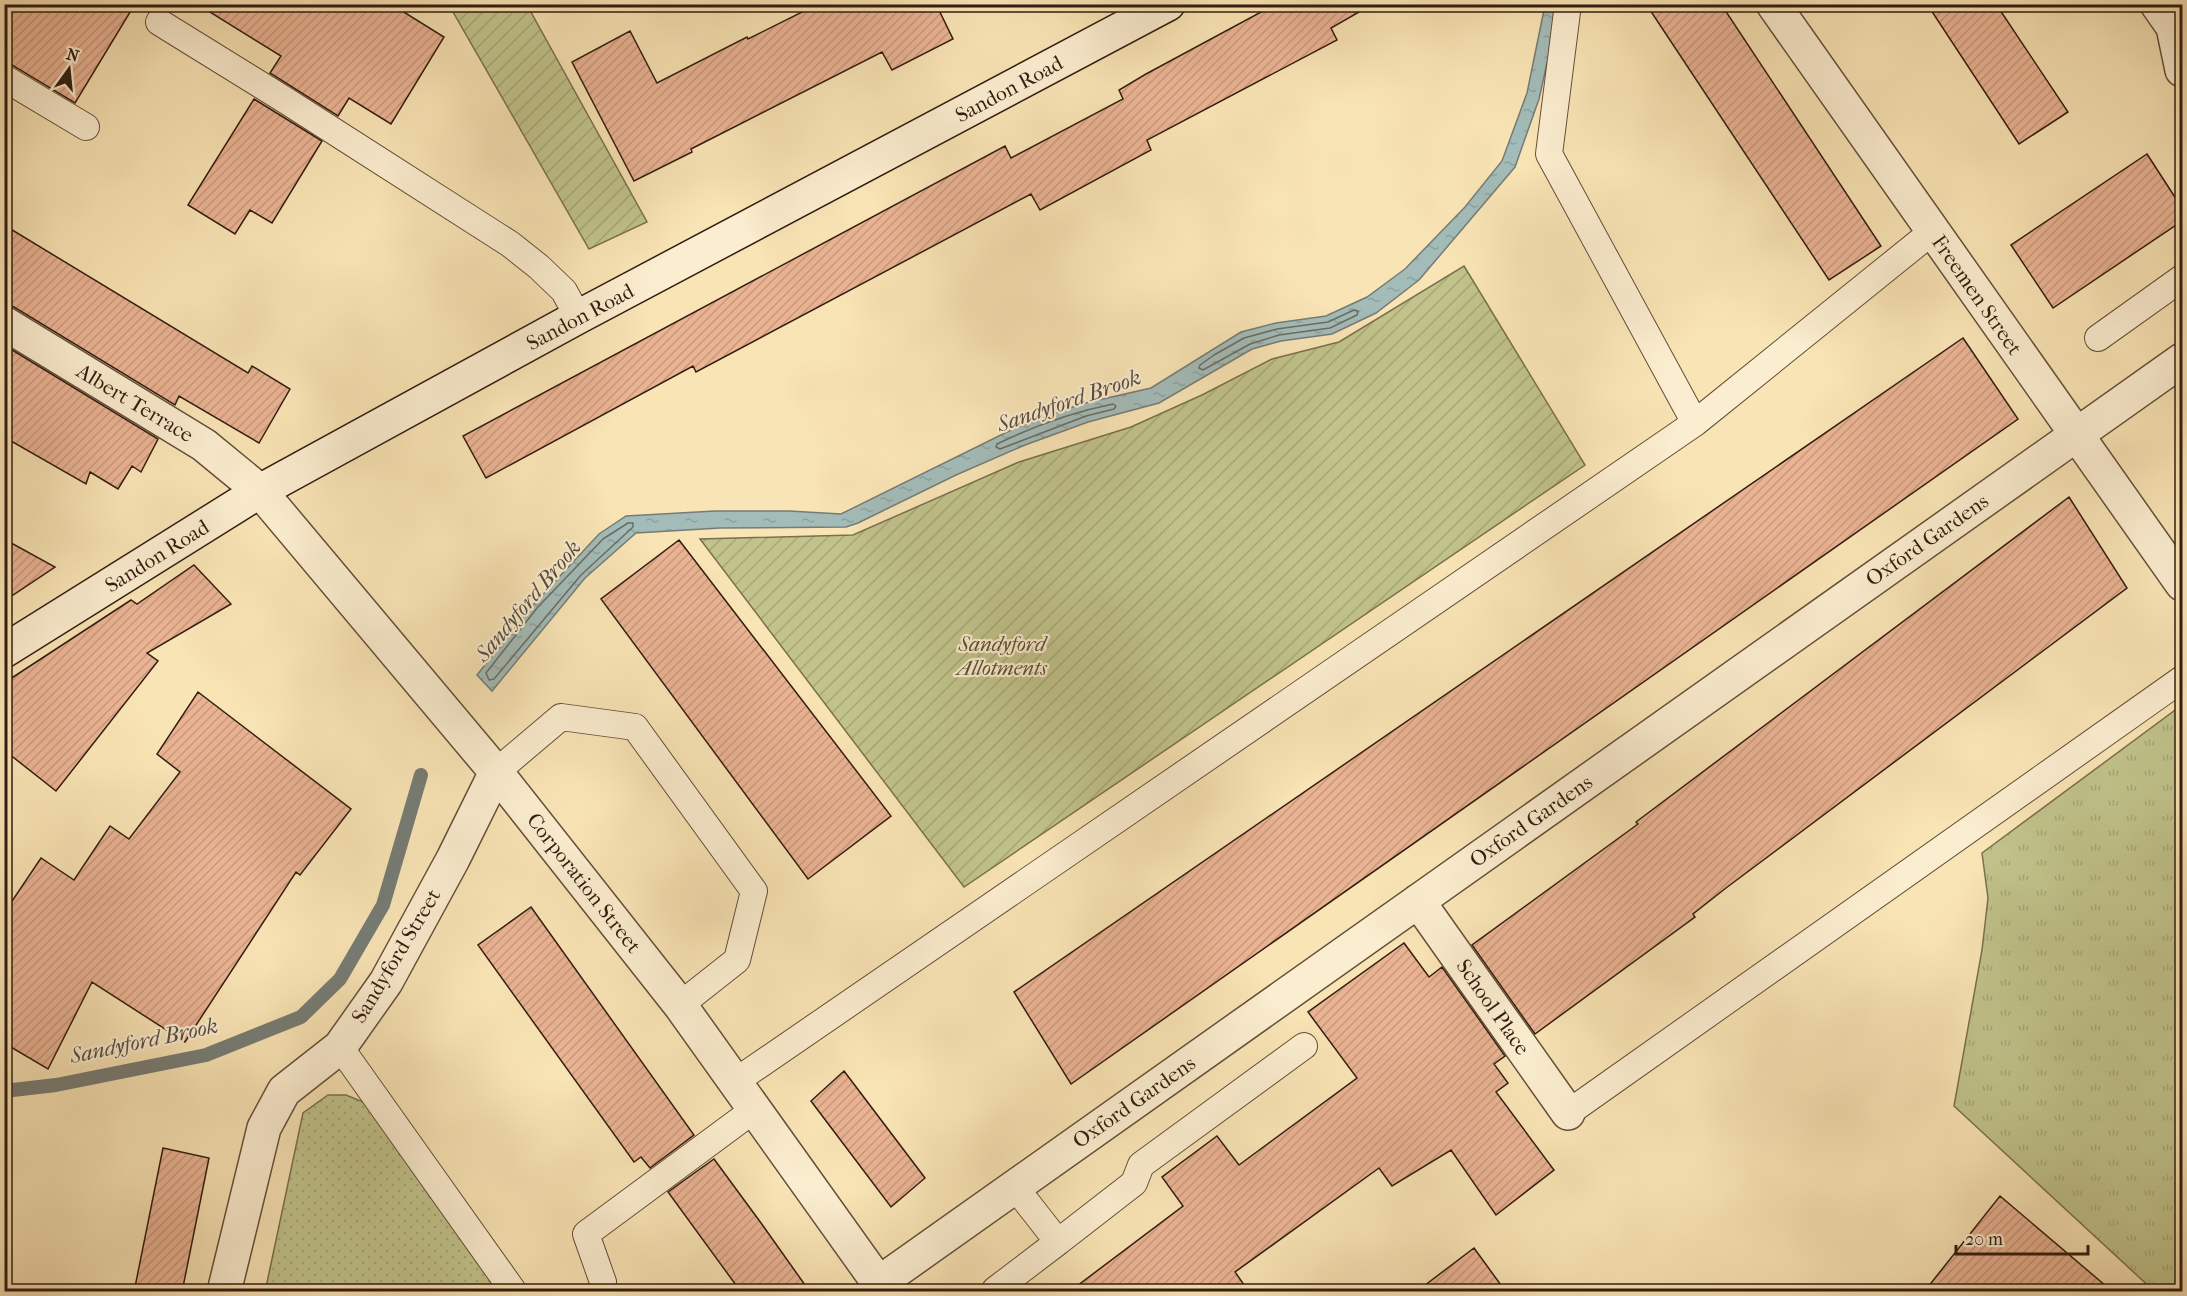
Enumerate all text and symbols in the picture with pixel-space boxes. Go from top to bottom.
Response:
north arrow [39,39,99,99]
text: N [64,44,82,66]
street label: Sandon Road [951,50,1067,127]
street label: Freemen Street [1927,230,2027,360]
street label: Sandon Road [522,278,638,355]
street label: Albert Terrace [72,358,198,447]
water label: Sandyford Brook [993,364,1144,438]
street label: Oxford Gardens [1861,489,1993,591]
street label: Sandon Road [101,514,214,597]
water label: Sandyford Brook [469,535,586,668]
park label: Sandyford Allotments [954,632,1048,680]
street label: Oxford Gardens [1465,770,1597,872]
street label: Corporation Street [522,808,646,958]
street label: Sandyford Street [347,884,446,1027]
street label: School Place [1451,955,1535,1059]
water label: Sandyford Brook [67,1013,220,1070]
street label: Oxford Gardens [1068,1051,1200,1153]
scale bar [1956,1218,2088,1256]
text: 20 m [1965,1229,2003,1250]

